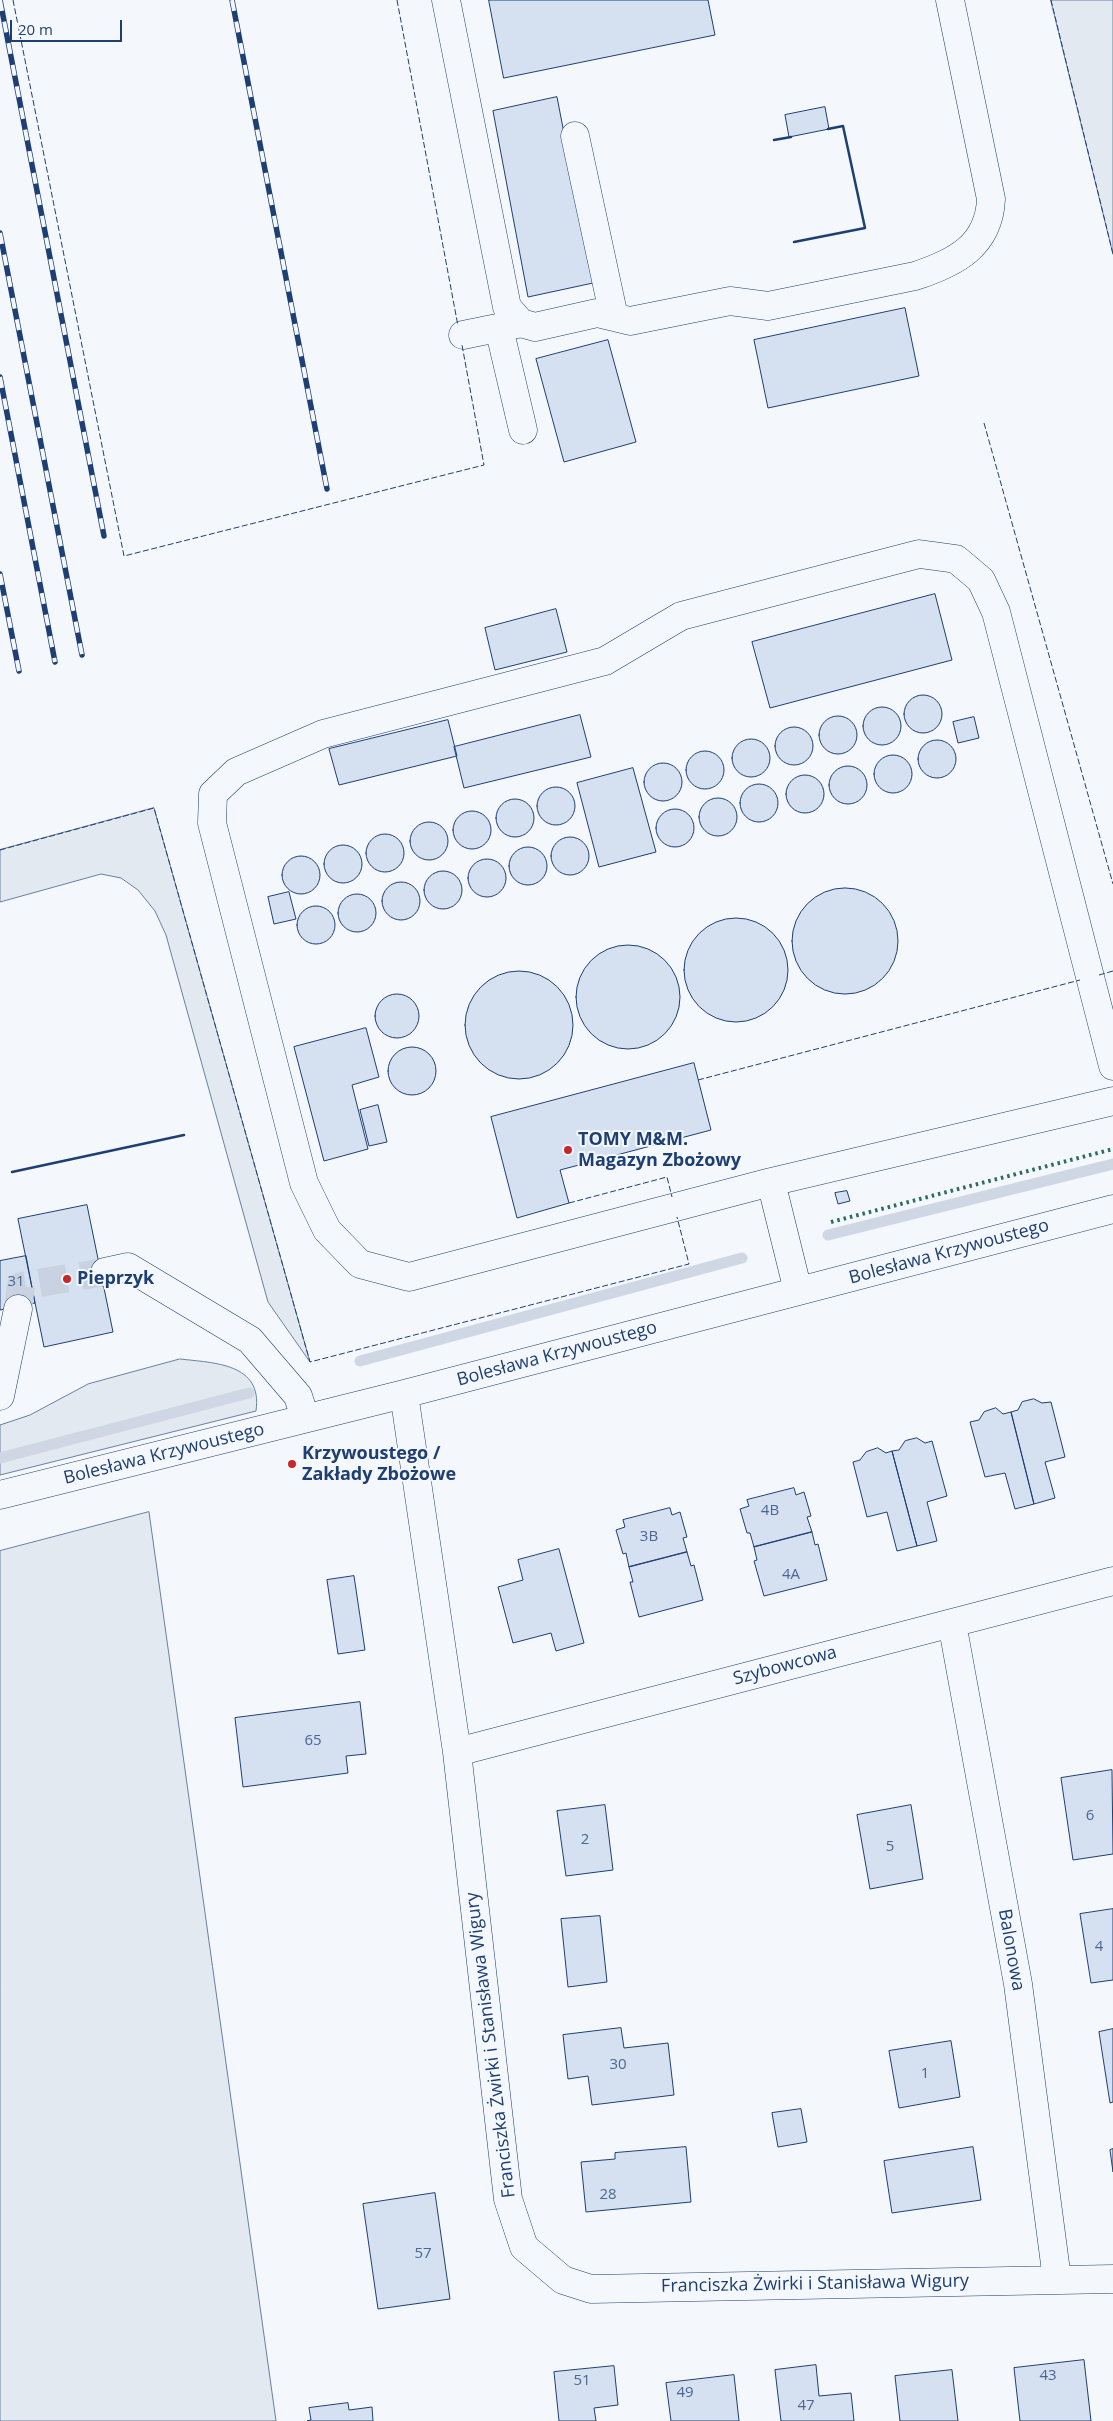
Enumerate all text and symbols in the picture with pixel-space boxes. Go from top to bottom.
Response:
scale bar [12,10,125,42]
text: 20 m [18,19,53,39]
place label: TOMY M&M. Magazyn Zbożowy [578,1129,741,1172]
marker: TOMY M&M. Magazyn Zbożowy [562,1144,574,1156]
street label: Bolesława Krzywoustego [847,1215,1051,1289]
place label: Pieprzyk [77,1268,154,1290]
house number: 31 [7,1273,25,1291]
marker: Pieprzyk [61,1273,73,1285]
street label: Bolesława Krzywoustego [455,1317,659,1391]
street label: Bolesława Krzywoustego [61,1419,267,1489]
place label: Krzywoustego / Zakłady Zbożowe [302,1443,456,1486]
marker: Krzywoustego / Zakłady Zbożowe [286,1458,298,1470]
house number: 4B [761,1502,779,1520]
house number: 3B [640,1528,658,1546]
house number: 4A [782,1566,800,1584]
street label: Szybowcowa [731,1642,839,1690]
house number: 65 [304,1732,322,1750]
house number: 6 [1086,1807,1094,1825]
house number: 2 [581,1831,589,1849]
house number: 5 [886,1838,894,1856]
street label: Franciszka Żwirki i Stanisława Wigury [462,1891,520,2199]
street label: Balonowa [993,1907,1029,1993]
house number: 4 [1095,1938,1103,1956]
house number: 30 [609,2056,627,2074]
house number: 1 [921,2065,929,2083]
house number: 28 [599,2186,617,2204]
house number: 57 [414,2245,432,2263]
street label: Franciszka Żwirki i Stanisława Wigury [661,2271,969,2297]
house number: 43 [1039,2367,1057,2385]
house number: 51 [573,2372,591,2390]
house number: 49 [676,2384,694,2402]
house number: 47 [797,2397,815,2415]

